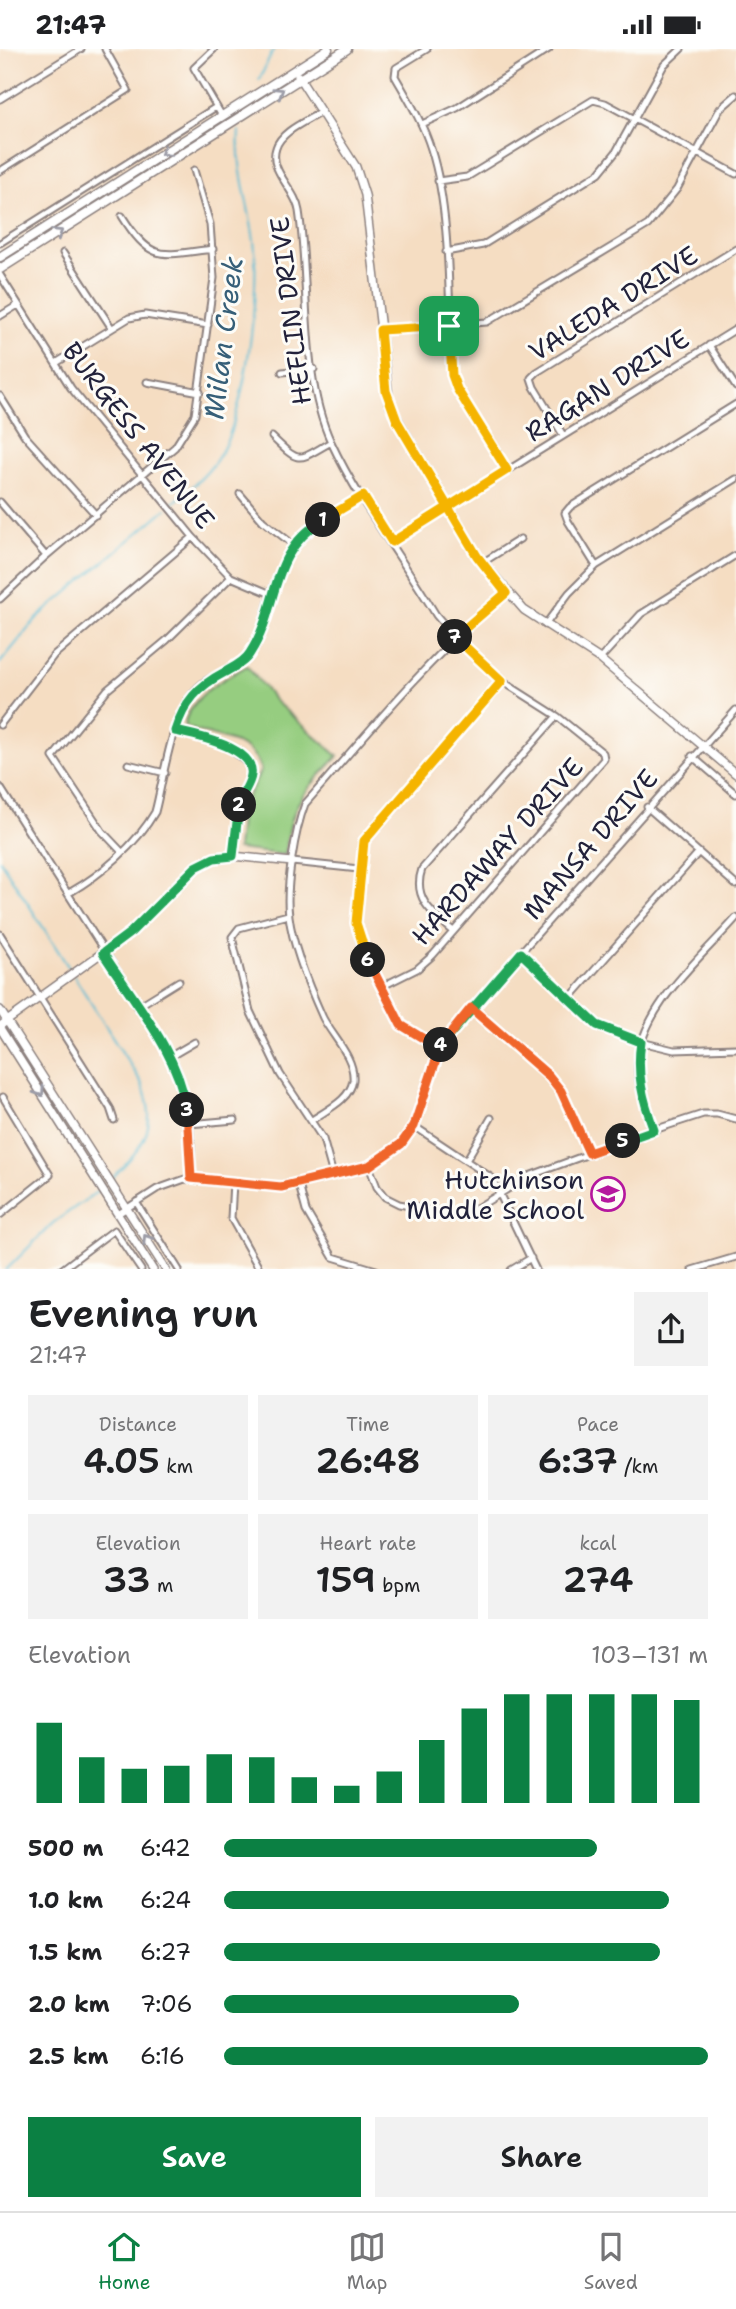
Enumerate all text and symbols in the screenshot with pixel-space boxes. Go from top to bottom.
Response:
text: 21:47 [35,7,106,42]
one-way arrow [271,88,284,101]
one-way arrow [159,144,172,157]
street label: HEFLIN DRIVE [261,215,319,407]
one-way arrow [50,228,63,241]
street label: VALEDA DRIVE [522,237,704,369]
water label: Milan Creek [194,254,252,422]
pin [419,296,479,356]
icon: arrive [430,307,468,345]
street label: RAGAN DRIVE [518,321,696,449]
street label: BURGESS AVENUE [55,334,223,536]
pin: 1 [306,503,340,538]
text: 1 [318,507,327,532]
pin: 7 [438,619,472,655]
text: 7 [448,624,461,649]
street label: HARDAWAY DRIVE [403,750,591,952]
street label: MANSA DRIVE [515,761,665,927]
pin: 2 [222,787,256,823]
text: 2 [232,792,245,817]
pin: 6 [350,943,386,977]
text: 6 [361,947,374,972]
pin: 4 [424,1027,458,1063]
text: 4 [434,1032,447,1057]
one-way arrow [32,1084,45,1097]
pin: 3 [170,1093,204,1127]
text: 3 [180,1097,193,1122]
pin: 5 [606,1123,640,1159]
text: 5 [617,1128,628,1153]
place label: Hutchinson Middle School [406,1162,584,1227]
school or university icon: Hutchinson Middle School [589,1175,627,1213]
one-way arrow [142,1233,155,1246]
text: Evening run [28,1288,258,1339]
button: share [634,1292,708,1366]
text: 21:47 [28,1340,87,1370]
text: Distance [99,1412,177,1437]
text: Time [346,1412,390,1437]
text: Pace [577,1412,619,1437]
text: 4.05 [83,1437,160,1484]
text: 26:48 [315,1437,421,1484]
text: 6:37 [538,1437,618,1484]
text: km [160,1454,193,1479]
text: /km [618,1454,658,1479]
text: Elevation [95,1531,181,1556]
text: Heart rate [320,1531,416,1556]
text: kcal [580,1531,616,1556]
text: 33 [103,1556,150,1603]
text: 159 [315,1556,376,1603]
text: 274 [563,1556,633,1603]
text: m [150,1573,173,1598]
text: bpm [376,1573,421,1598]
text: Elevation [28,1640,131,1670]
text: 103–131 m [591,1640,708,1670]
text: 500 m [28,1833,103,1863]
text: 6:42 [140,1833,191,1863]
text: 1.0 km [28,1885,103,1915]
text: 6:24 [140,1885,191,1915]
text: 1.5 km [28,1937,102,1967]
text: 6:27 [140,1937,191,1967]
text: 2.0 km [28,1989,110,2019]
text: 7:06 [140,1989,193,2019]
text: 2.5 km [28,2041,109,2071]
text: 6:16 [140,2041,185,2071]
button: Save [28,2117,361,2197]
button: Share [375,2117,708,2197]
tab: Home [98,2228,150,2295]
tab: Map [347,2228,387,2295]
tab: Saved [584,2228,638,2295]

